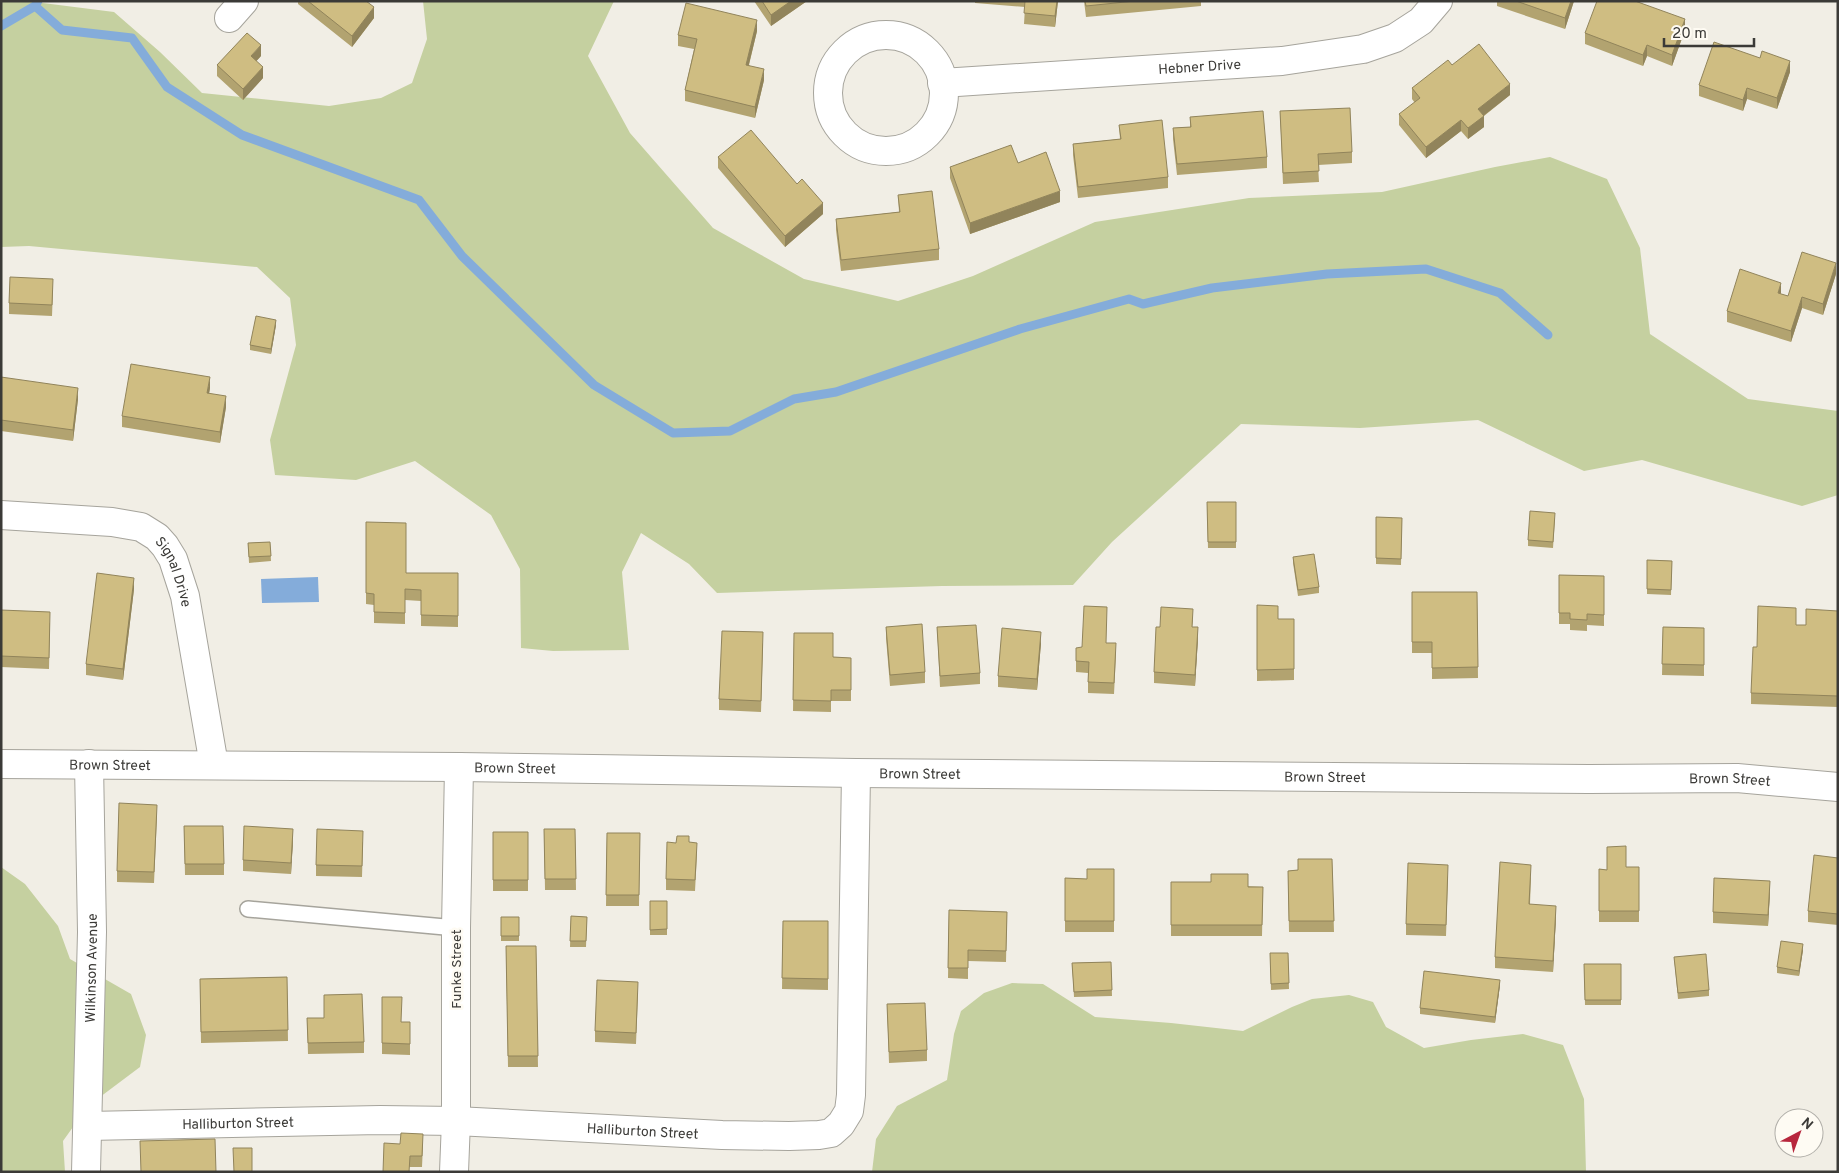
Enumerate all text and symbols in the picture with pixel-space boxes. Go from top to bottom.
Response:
scale bar [1664,15,1754,47]
text: 20 m [1672,25,1707,44]
street label: Hebner Drive [1158,57,1241,79]
street label: Signal Drive [151,534,194,609]
street label: Brown Street [69,757,151,775]
street label: Brown Street [474,760,556,778]
street label: Brown Street [879,766,961,784]
street label: Brown Street [1284,770,1366,787]
street label: Brown Street [1689,771,1771,791]
street label: Wilkinson Avenue [83,913,102,1023]
street label: Funke Street [449,929,466,1009]
north arrow [1774,1108,1824,1158]
street label: Halliburton Street [182,1115,294,1134]
text: N [1797,1115,1816,1134]
street label: Halliburton Street [586,1121,699,1144]

